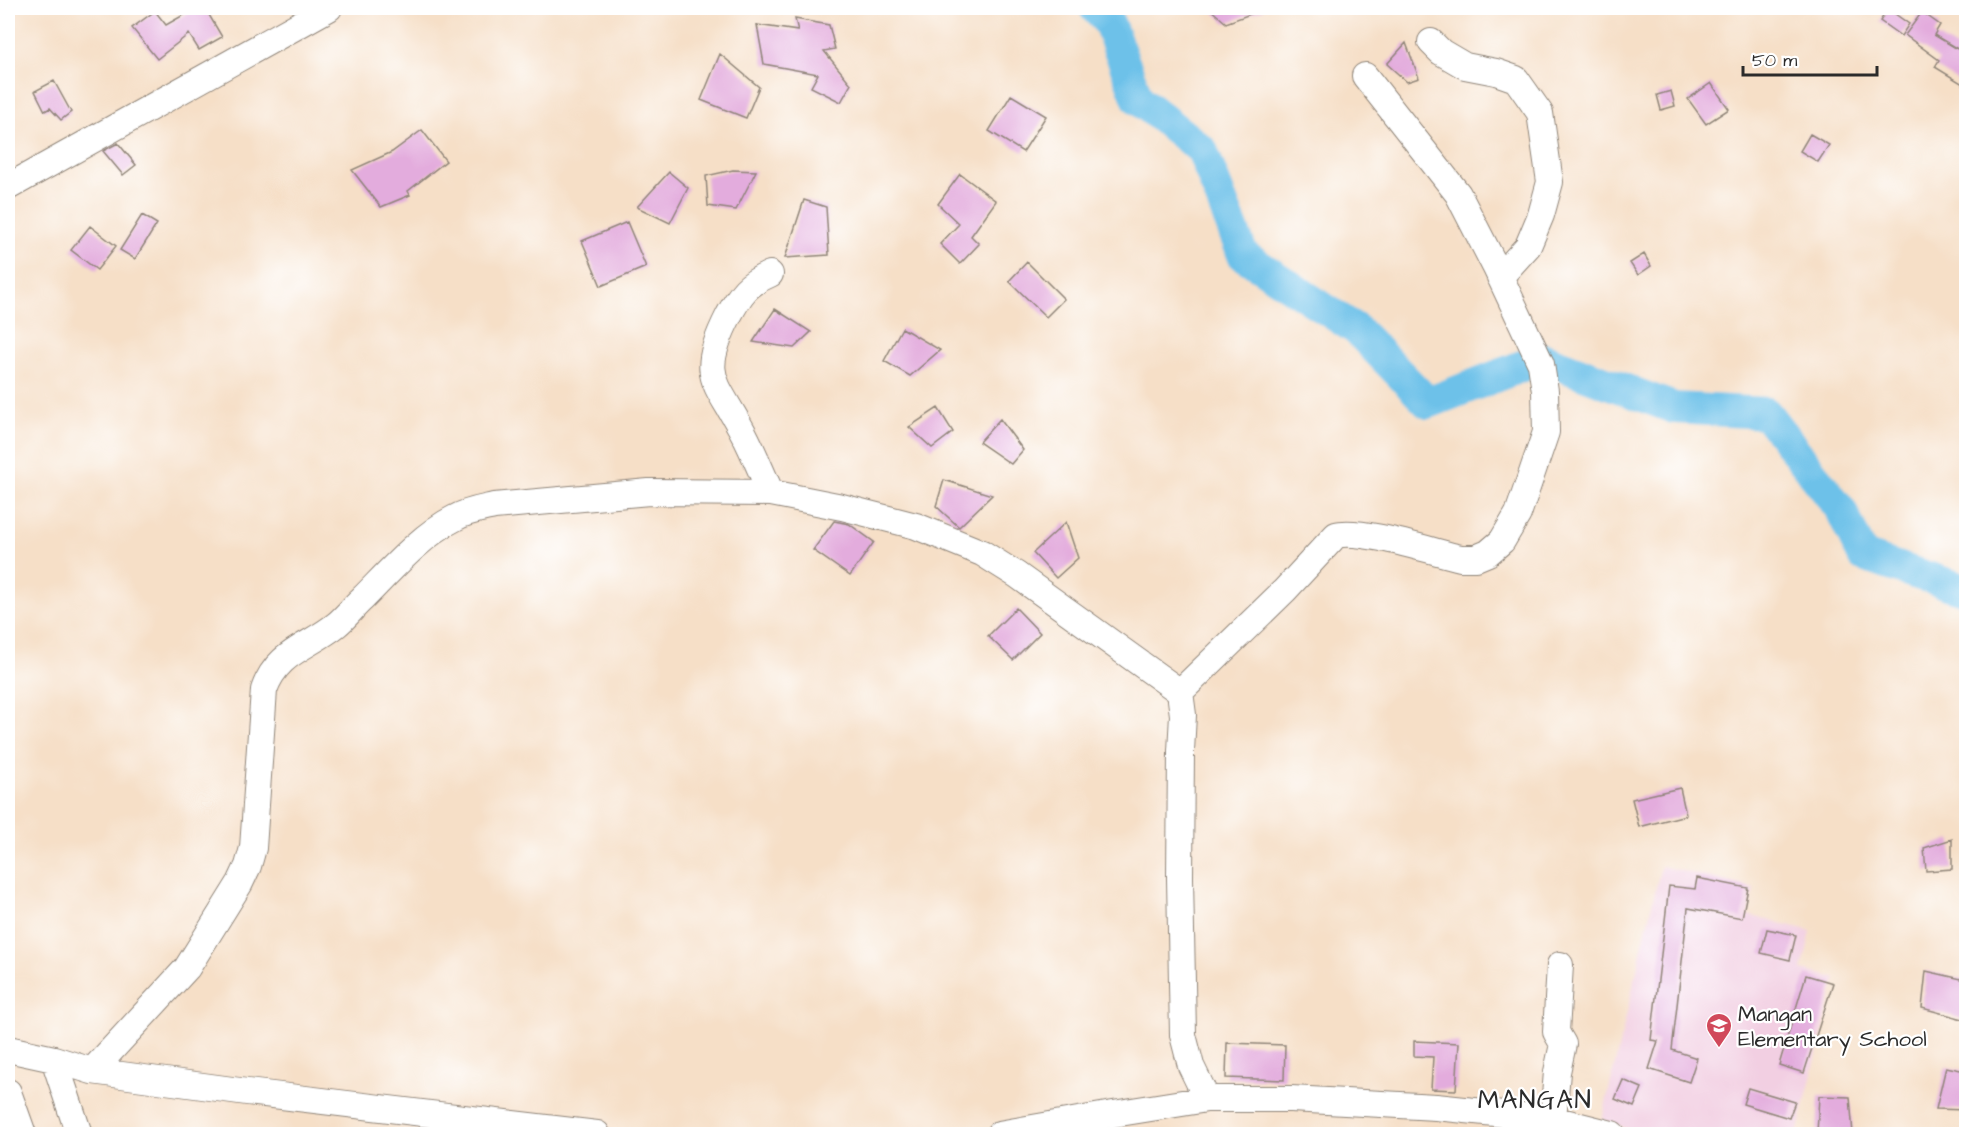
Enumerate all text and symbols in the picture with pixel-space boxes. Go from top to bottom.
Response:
scale bar [1743,39,1876,77]
text: 50 m [1752,48,1797,73]
place label: Mangan Elementary School [1738,999,1927,1056]
school or university icon: Mangan Elementary School [1704,1011,1734,1049]
district label: MANGAN [1478,1082,1592,1118]

